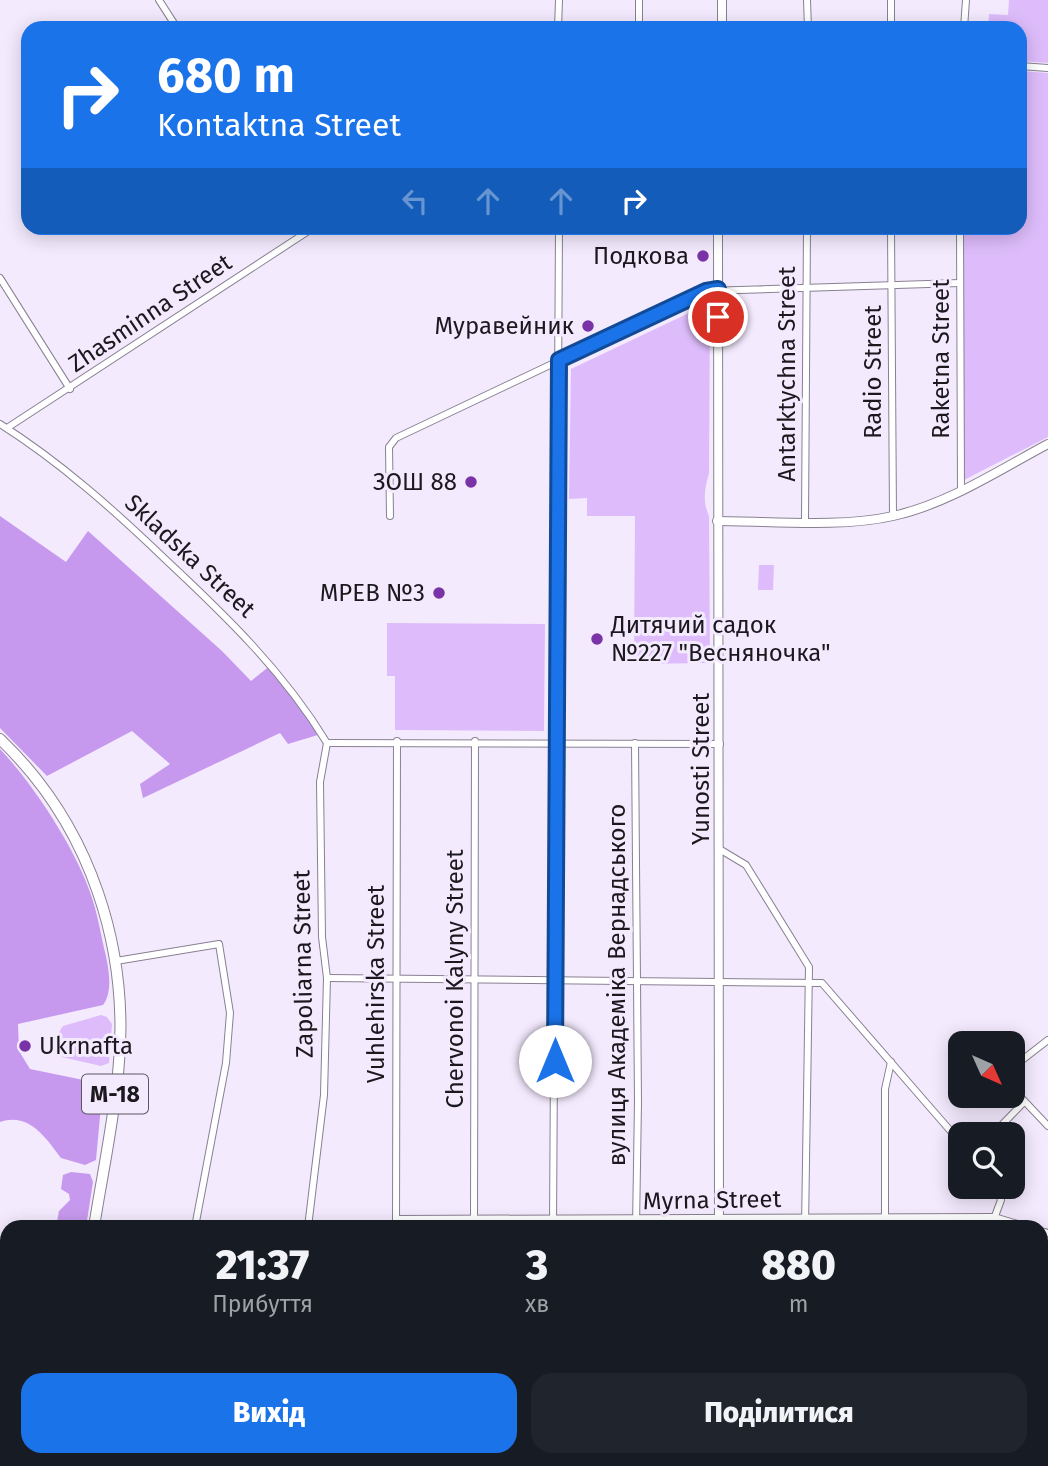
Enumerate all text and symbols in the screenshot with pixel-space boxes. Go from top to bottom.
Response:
text: 680 m [157,46,295,105]
icon: right [42,49,133,140]
text: Kontaktna Street [157,106,401,144]
icon: left [396,182,434,220]
icon: ahead [469,182,507,220]
icon: ahead [542,182,580,220]
icon: right [615,182,653,220]
place label: Подкова [593,242,689,270]
street label: Zhasminna Street [63,248,237,378]
marker: Подкова [695,248,711,264]
street label: Antarktychna Street [773,266,801,482]
street label: Raketna Street [927,279,955,439]
pin [688,287,748,347]
icon: arrive [699,298,737,336]
street label: Radio Street [859,305,887,439]
place label: Муравейник [434,312,575,340]
marker: Муравейник [580,318,596,334]
place label: ЗОШ 88 [373,468,457,496]
marker: ЗОШ 88 [463,474,479,490]
street label: Skladska Street [119,489,261,624]
place label: МРЕВ №3 [320,579,425,607]
marker: МРЕВ №3 [431,585,447,601]
place label: Дитячий садок №227 "Весняночка" [610,611,831,667]
marker: Дитячий садок №227 "Весняночка" [589,631,605,647]
street label: Yunosti Street [687,693,715,845]
street label: вулиця Академіка Вернадського [603,804,631,1166]
street label: Chervonoi Kalyny Street [441,849,469,1109]
street label: Zapoliarna Street [287,869,319,1058]
street label: Vuhlehirska Street [362,885,390,1083]
position arrow [518,1024,592,1098]
north arrow [948,1031,1026,1108]
map controls [948,1031,1025,1199]
place label: Ukrnafta [39,1032,133,1060]
marker: Ukrnafta [17,1038,33,1054]
road number: М-18 [82,1074,148,1114]
button: search [948,1122,1025,1199]
street label: Myrna Street [643,1185,782,1215]
text: 21:37 [216,1240,309,1290]
text: 3 [526,1240,548,1290]
text: 880 [761,1240,836,1290]
text: Прибуття [212,1290,313,1318]
text: хв [525,1290,549,1318]
text: m [789,1290,808,1318]
button: Вихід [21,1373,517,1453]
button: Поділитися [531,1373,1027,1453]

